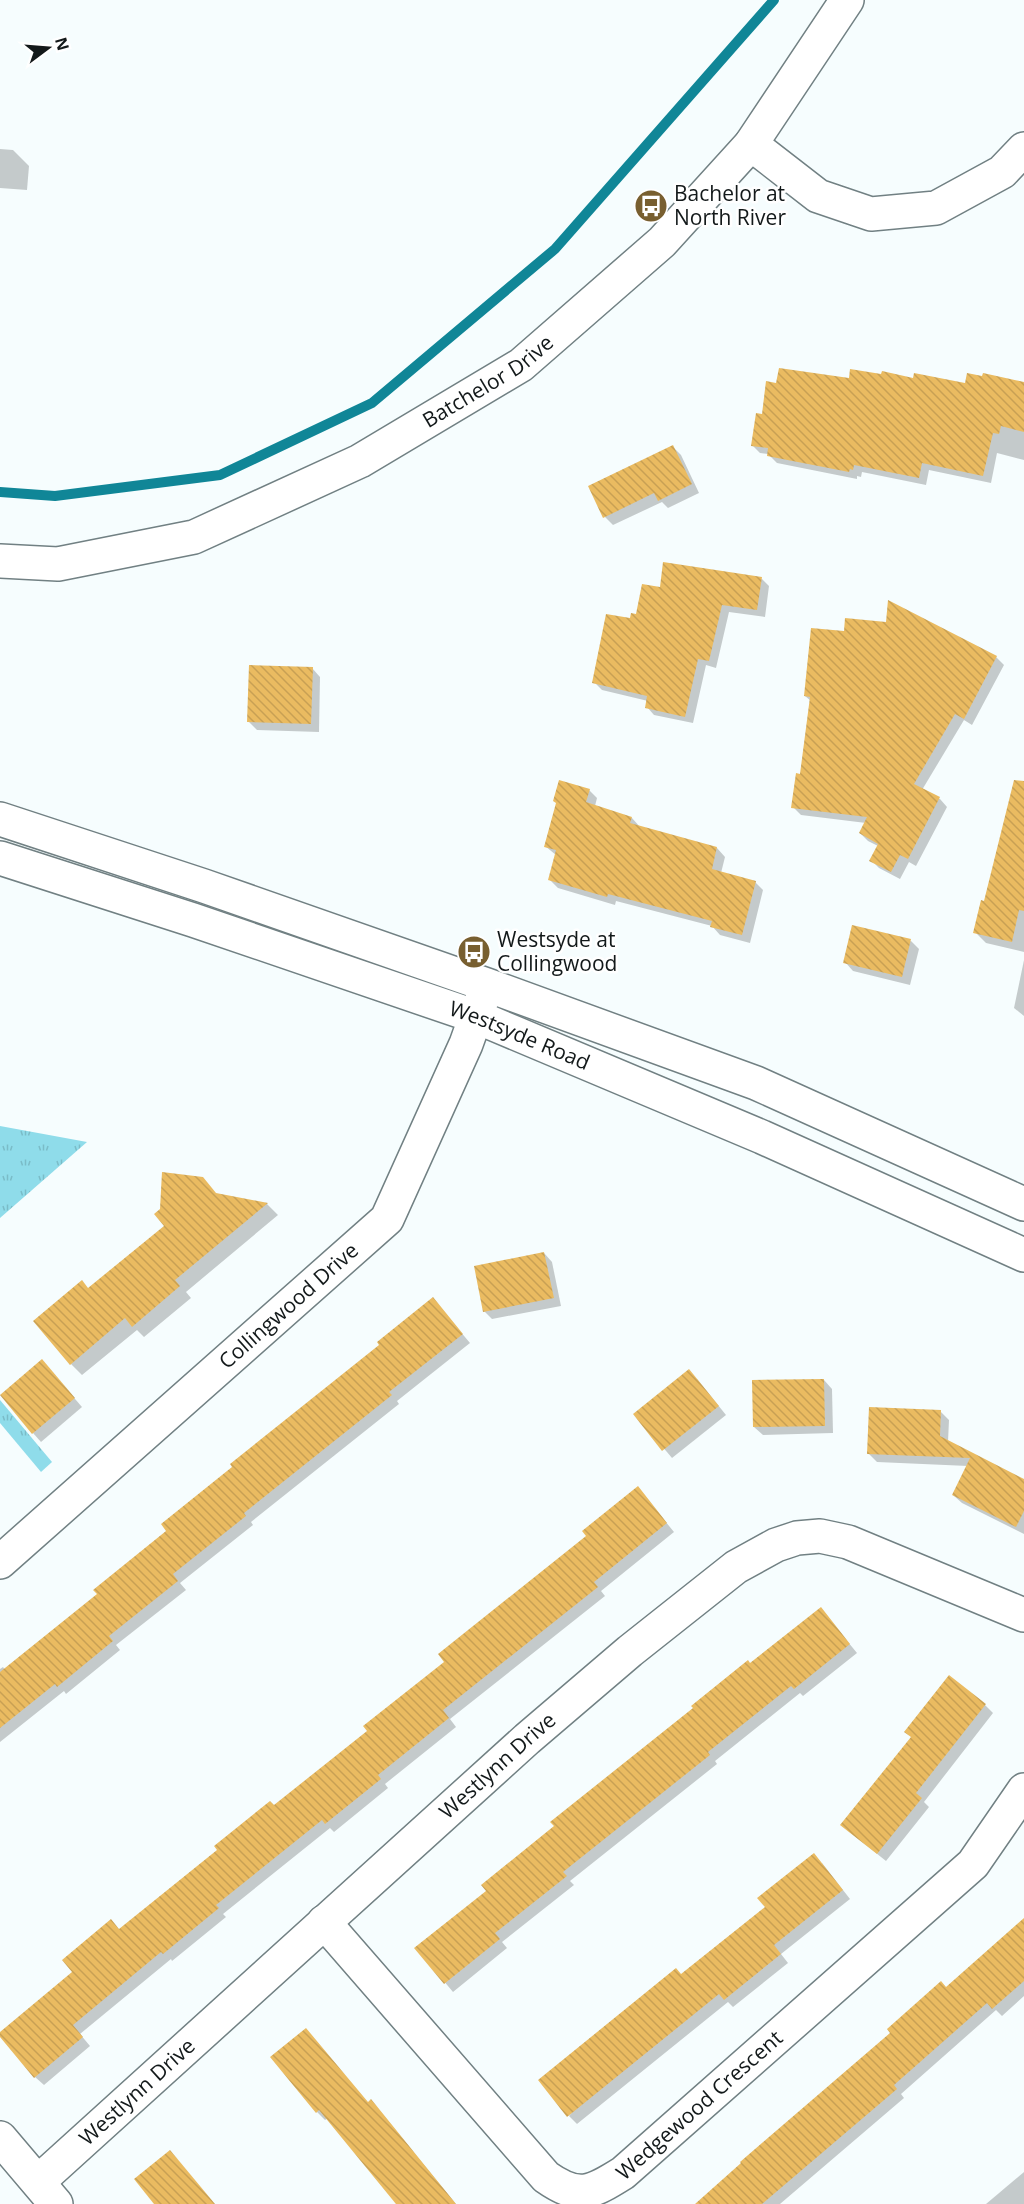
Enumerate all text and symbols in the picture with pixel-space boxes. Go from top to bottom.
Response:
north arrow [18,18,78,78]
text: N [50,35,75,53]
place label: Bachelor at North River [674,179,786,231]
bus stop icon: Bachelor at North River [633,188,669,224]
street label: Batchelor Drive [417,328,559,434]
place label: Westsyde at Collingwood [497,925,617,977]
bus stop icon: Westsyde at Collingwood [456,934,492,970]
street label: Westsyde Road [446,994,594,1076]
street label: Collingwood Drive [213,1236,364,1375]
street label: Westlynn Drive [433,1706,561,1825]
street label: Wedgewood Crescent [610,2024,788,2186]
street label: Westlynn Drive [73,2031,201,2151]

